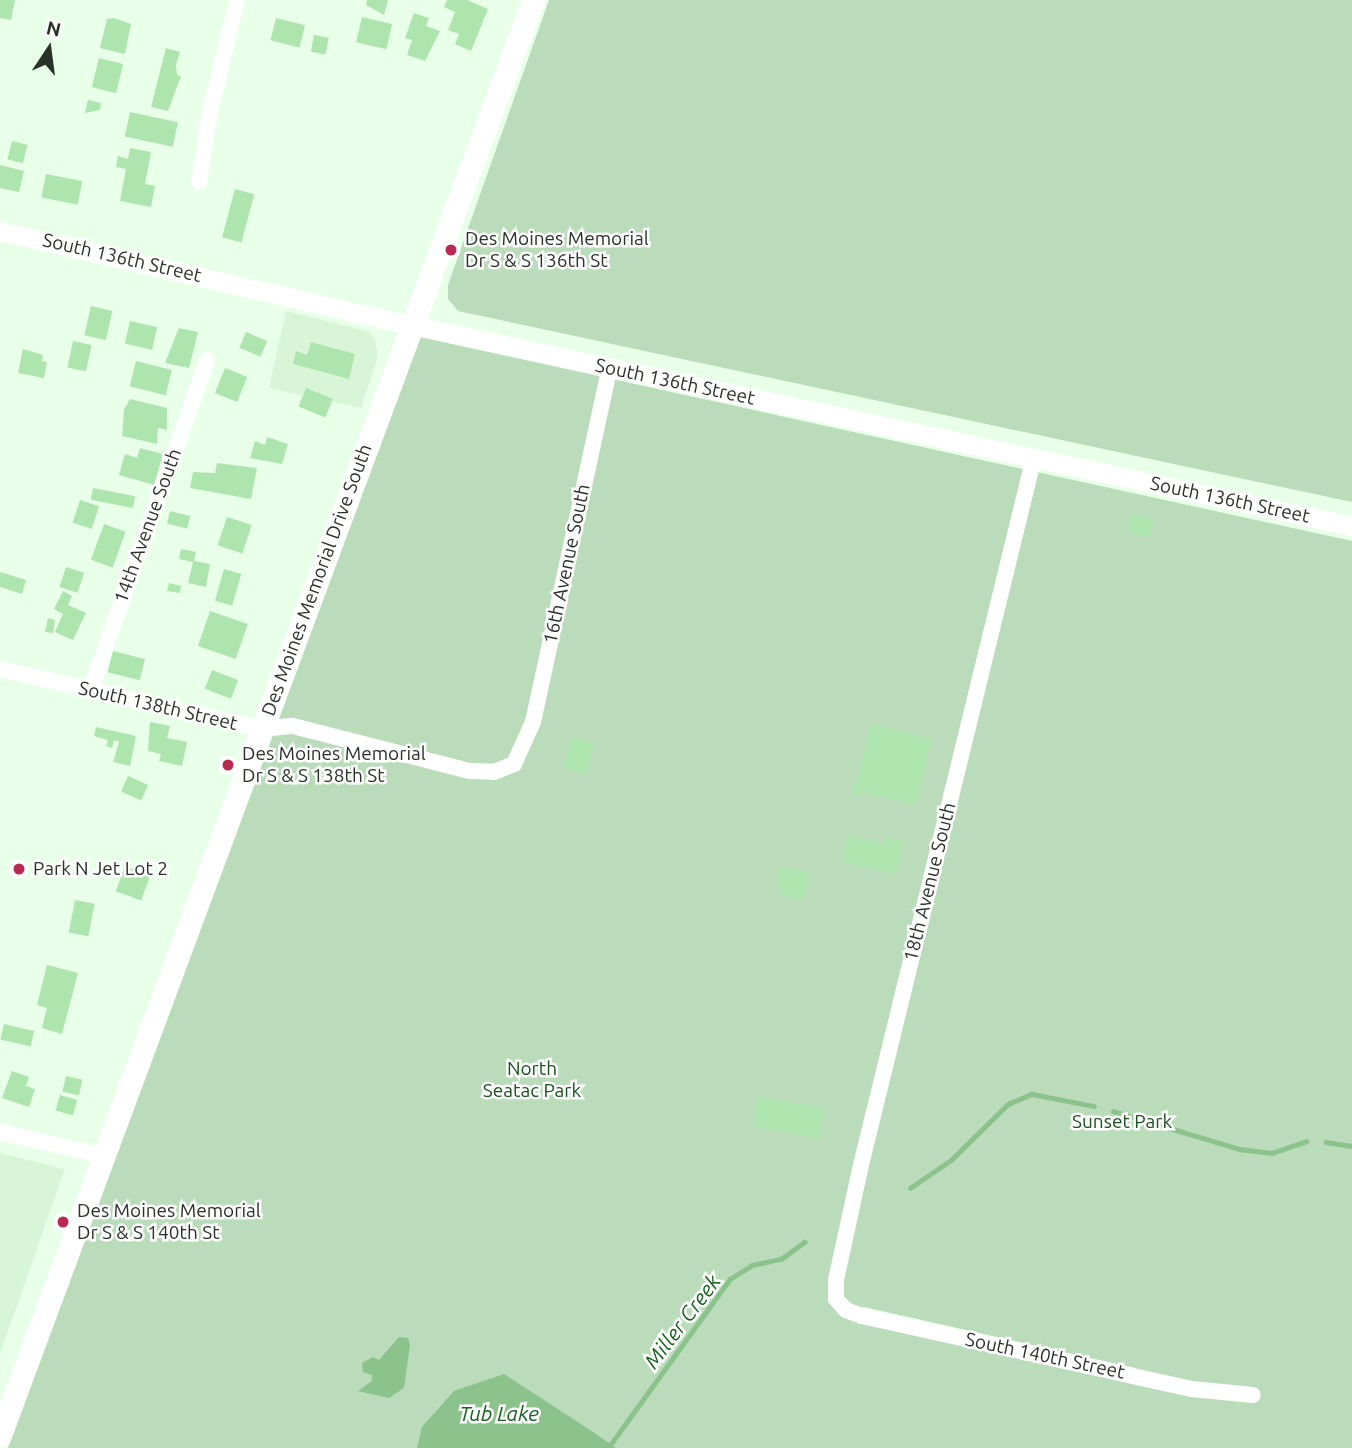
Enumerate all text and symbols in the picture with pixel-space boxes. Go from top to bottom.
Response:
north arrow [14,14,84,84]
text: N [44,16,63,41]
place label: Des Moines Memorial Dr S & S 136th St [465,228,649,272]
street label: South 136th Street [40,229,204,287]
marker: Des Moines Memorial Dr S & S 136th St [443,242,459,258]
street label: South 136th Street [593,354,757,410]
street label: Des Moines Memorial Drive South [257,441,377,719]
street label: 14th Avenue South [109,446,187,606]
street label: South 136th Street [1148,472,1312,528]
street label: 16th Avenue South [539,482,595,646]
street label: South 138th Street [76,677,240,735]
place label: Des Moines Memorial Dr S & S 138th St [242,743,426,787]
marker: Des Moines Memorial Dr S & S 138th St [220,757,236,773]
street label: 18th Avenue South [899,800,961,964]
place label: Park N Jet Lot 2 [33,858,168,880]
marker: Park N Jet Lot 2 [11,861,27,877]
park label: North Seatac Park [483,1058,581,1102]
park label: Sunset Park [1072,1111,1172,1133]
place label: Des Moines Memorial Dr S & S 140th St [77,1200,261,1244]
marker: Des Moines Memorial Dr S & S 140th St [55,1214,71,1230]
water label: Miller Creek [638,1269,726,1373]
street label: South 140th Street [963,1328,1127,1384]
water label: Tub Lake [459,1400,539,1426]

